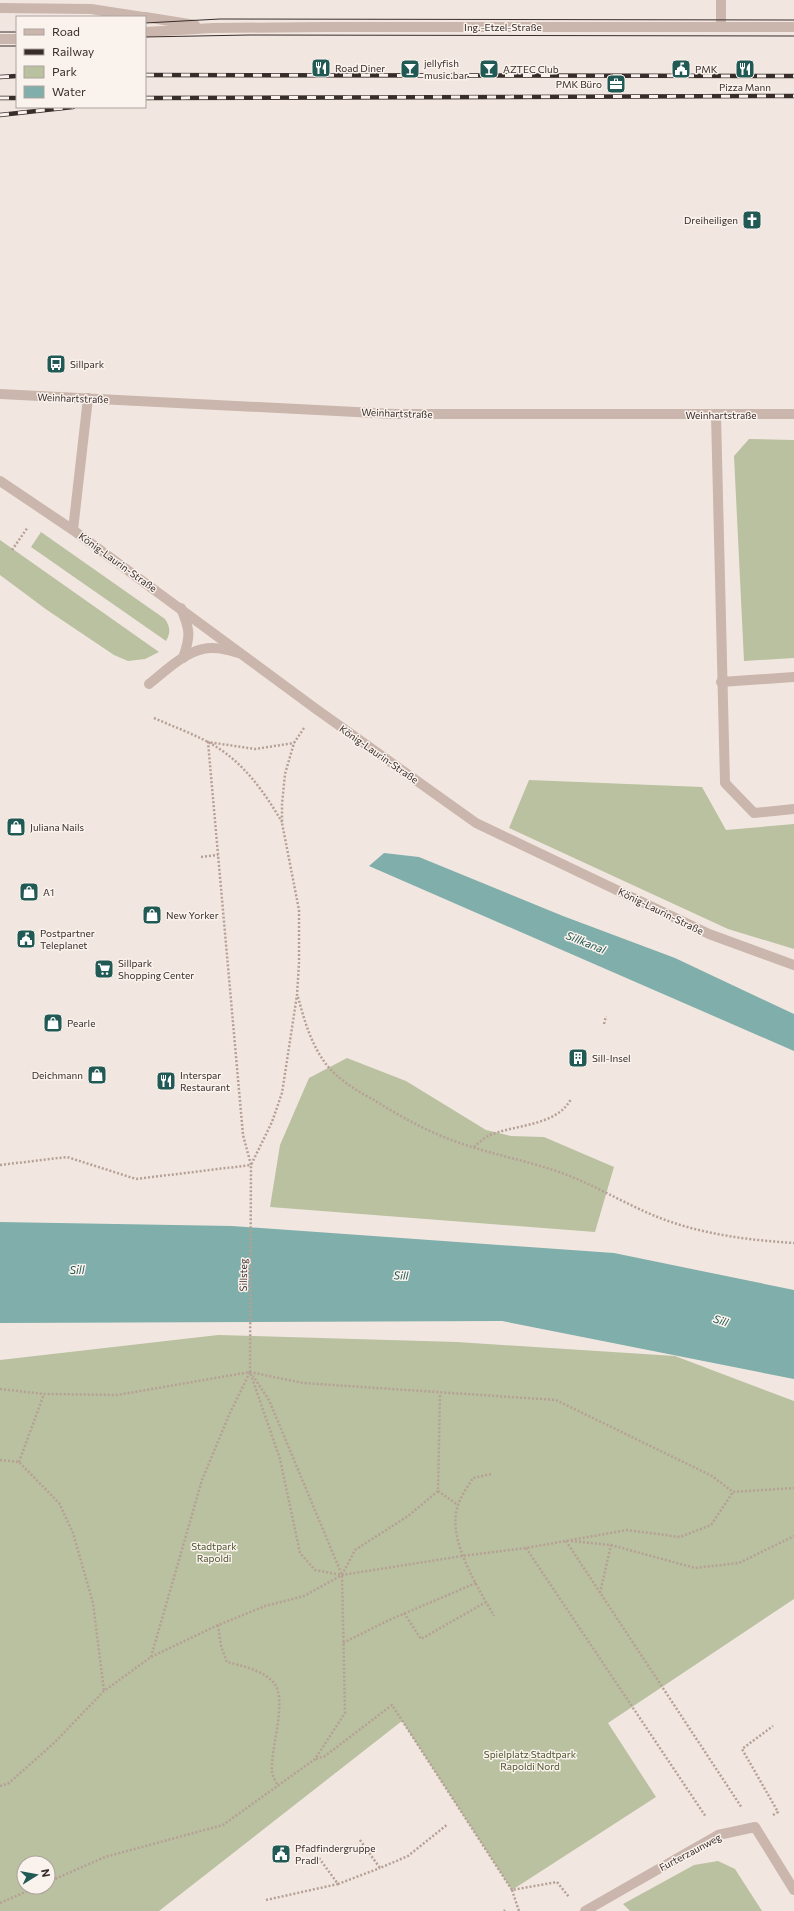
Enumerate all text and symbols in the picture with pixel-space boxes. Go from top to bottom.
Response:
legend [16,16,146,108]
street label: Ing.-Etzel-Straße [464,21,542,33]
text: Road [52,24,80,38]
text: Railway [52,44,94,58]
restaurant icon: Road Diner [310,57,332,79]
place label: jellyfish music.bar [424,57,468,81]
bar icon: jellyfish music.bar [399,58,421,80]
bar icon: AZTEC Club [478,58,500,80]
public building icon: PMK [670,58,692,80]
restaurant icon: Pizza Mann [734,58,756,80]
place label: Road Diner [335,62,385,74]
place label: AZTEC Club [503,63,559,75]
place label: PMK [695,63,718,75]
text: Park [52,64,78,78]
office icon: PMK Büro [605,73,627,95]
place label: PMK Büro [556,78,602,90]
place label: Pizza Mann [719,81,771,93]
text: Water [52,84,86,98]
church icon: Dreiheiligen [741,209,763,231]
place label: Dreiheiligen [684,214,738,226]
bus stop icon: Sillpark [45,353,67,375]
place label: Sillpark [70,358,105,370]
street label: Weinhartstraße [37,391,109,405]
street label: Weinhartstraße [361,406,433,420]
street label: Weinhartstraße [685,409,757,421]
street label: König-Laurin-Straße [77,530,159,594]
street label: König-Laurin-Straße [337,722,421,786]
shop icon: Juliana Nails [5,816,27,838]
place label: Juliana Nails [30,821,85,833]
shop icon: A1 [18,881,40,903]
street label: König-Laurin-Straße [616,885,706,937]
place label: A1 [43,886,54,898]
shop icon: New Yorker [141,904,163,926]
place label: New Yorker [166,909,219,921]
place label: Postpartner Teleplanet [40,927,95,951]
public building icon: Postpartner Teleplanet [15,928,37,950]
water label: Sillkanal [564,928,608,956]
place label: Sillpark Shopping Center [118,957,194,981]
supermarket icon: Sillpark Shopping Center [93,958,115,980]
shop icon: Pearle [42,1012,64,1034]
place label: Pearle [67,1017,95,1029]
building icon: Sill-Insel [567,1047,589,1069]
place label: Sill-Insel [592,1052,631,1064]
shop icon: Deichmann [86,1064,108,1086]
place label: Deichmann [32,1069,83,1081]
place label: Interspar Restaurant [180,1069,230,1093]
restaurant icon: Interspar Restaurant [155,1070,177,1092]
street label: Sillsteg [237,1258,249,1291]
water label: Sill [70,1263,85,1276]
water label: Sill [393,1268,409,1282]
water label: Sill [712,1312,730,1329]
park label: Stadtpark Rapoldi [191,1540,237,1564]
park label: Spielplatz Stadtpark Rapoldi Nord [484,1748,577,1772]
street label: Furterzaunweg [657,1830,724,1873]
place label: Pfadfindergruppe Pradl [295,1842,376,1866]
public building icon: Pfadfindergruppe Pradl [270,1843,292,1865]
north arrow [16,1855,56,1895]
text: N [39,1868,53,1878]

